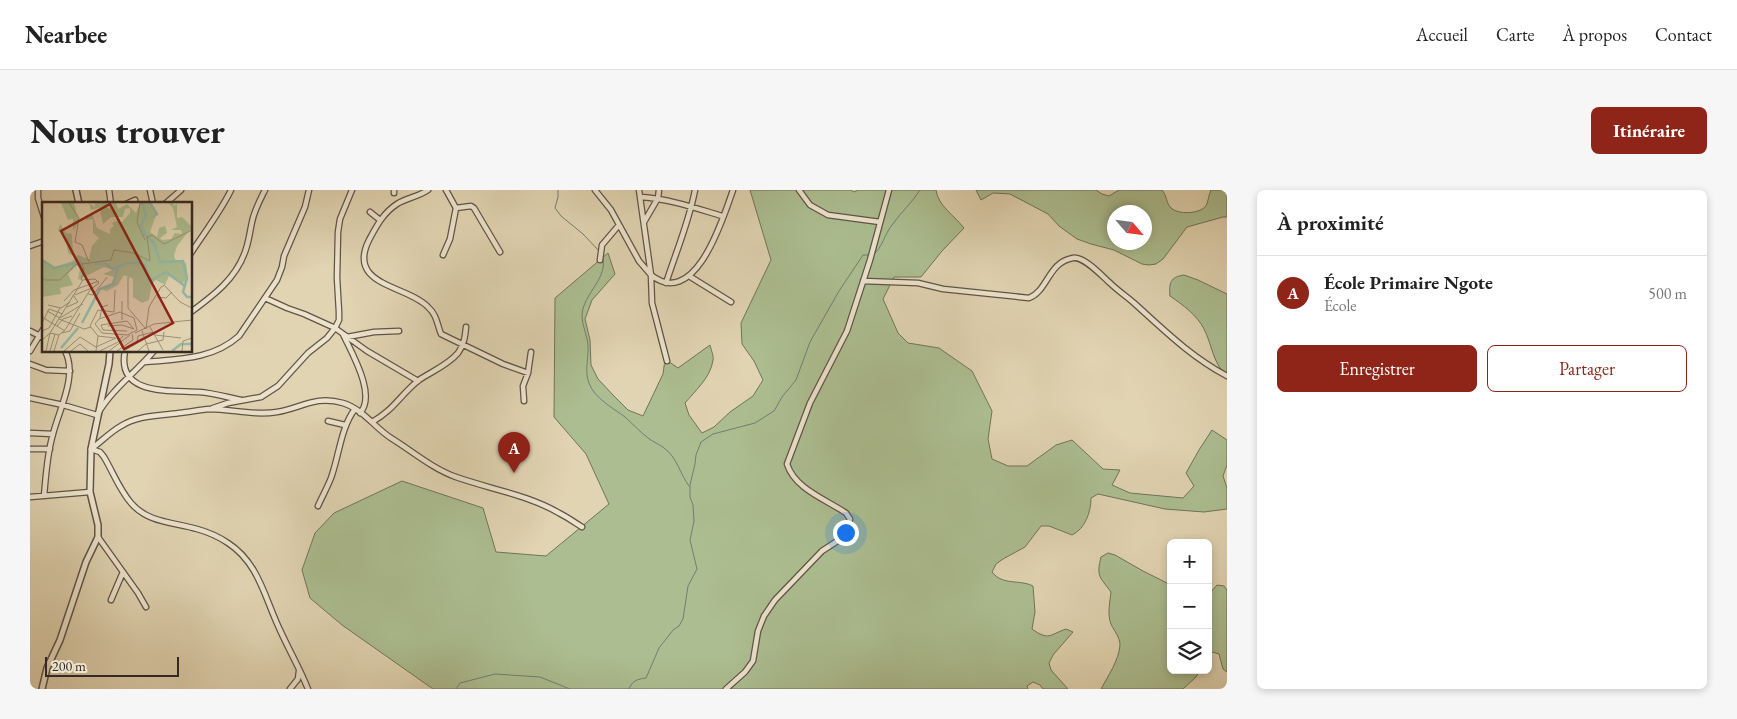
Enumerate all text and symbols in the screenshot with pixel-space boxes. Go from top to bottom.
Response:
text: Nearbee [25,19,107,50]
text: Accueil [1416,23,1468,46]
text: Carte [1496,23,1535,46]
text: À propos [1563,23,1627,46]
text: Contact [1655,23,1712,46]
button: Itinéraire [1591,107,1707,154]
text: Nous trouver [30,108,225,153]
inset map [42,202,192,352]
north arrow [1107,205,1152,250]
text: À proximité [1277,209,1384,236]
text: École Primaire Ngote [1324,270,1493,295]
text: A [1287,283,1299,304]
text: 500 m [1648,283,1687,304]
text: École [1324,295,1357,316]
button: Enregistrer [1277,345,1477,392]
button: Partager [1487,345,1687,392]
pin: A [498,432,530,473]
your location [833,520,859,546]
map controls [1167,539,1212,674]
button: + [1167,539,1212,584]
button: − [1167,584,1212,629]
button: layers [1167,629,1212,674]
scale bar [45,654,179,677]
text: 200 m [52,657,86,675]

